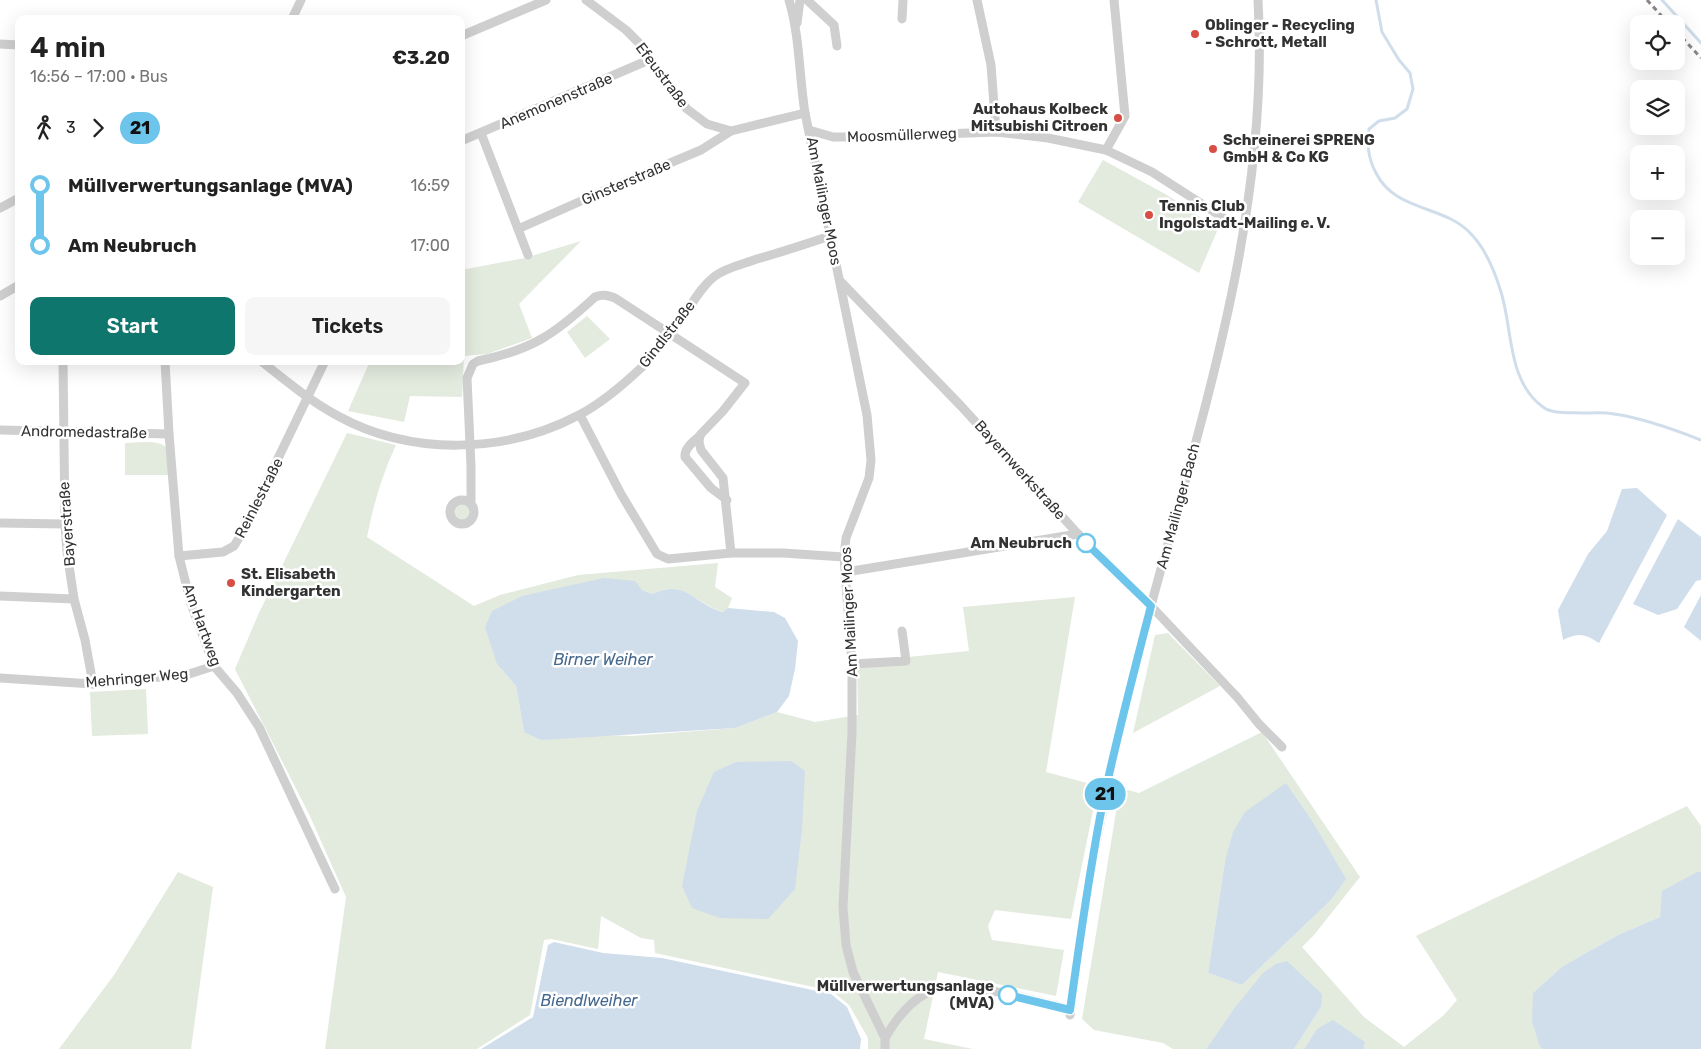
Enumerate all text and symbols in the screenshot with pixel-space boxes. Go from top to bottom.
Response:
map controls [1630,15,1685,265]
button: locate [1630,15,1685,70]
place label: Oblinger - Recycling - Schrott, Metall [1205,16,1355,51]
marker: Oblinger - Recycling - Schrott, Metall [1189,28,1201,40]
text: 4 min [30,31,106,64]
street label: Efeustraße [632,39,692,111]
text: €3.20 [392,46,450,69]
text: 16:56 – 17:00 · Bus [30,67,168,86]
street label: Anemonenstraße [497,69,615,133]
button: layers [1630,80,1685,135]
place label: Autohaus Kolbeck Mitsubishi Citroen [971,100,1108,135]
marker: Autohaus Kolbeck Mitsubishi Citroen [1112,112,1124,124]
icon: walk [30,114,58,142]
icon: forward [84,114,112,142]
text: 21 [130,117,150,139]
text: 3 [66,118,76,137]
street label: Moosmüllerweg [847,124,957,146]
place label: Schreinerei SPRENG GmbH & Co KG [1223,131,1375,166]
street label: Am Mailinger Moos [803,135,845,267]
marker: Schreinerei SPRENG GmbH & Co KG [1207,143,1219,155]
button: + [1630,145,1685,200]
street label: Ginsterstraße [579,155,673,209]
text: Müllverwertungsanlage (MVA) [68,174,353,197]
text: 16:59 [410,176,450,195]
place label: Tennis Club Ingolstadt-Mailing e. V. [1159,197,1330,232]
marker: Tennis Club Ingolstadt-Mailing e. V. [1143,209,1155,221]
button: − [1630,210,1685,265]
text: Am Neubruch [68,234,197,257]
text: 17:00 [411,236,450,255]
button: Start [30,297,235,355]
button: Tickets [245,297,450,355]
street label: Gindlstraße [635,297,699,371]
street label: Bayernwerkstraße [971,417,1069,523]
street label: Andromedastraße [21,422,147,442]
street label: Am Mailinger Bach [1153,441,1203,571]
street label: Reinlestraße [231,455,287,541]
street label: Bayerstraße [55,481,79,567]
marker: Am Neubruch [1076,533,1096,553]
place label: Am Neubruch [971,534,1072,552]
street label: Am Mailinger Moos [837,546,861,678]
place label: St. Elisabeth Kindergarten [241,565,341,600]
marker: St. Elisabeth Kindergarten [225,577,237,589]
street label: Am Hartweg [179,581,225,669]
water label: Birner Weiher [553,650,653,669]
street label: Mehringer Weg [85,665,189,691]
line badge: 21 [1082,778,1128,810]
text: 21 [1095,783,1115,805]
place label: Müllverwertungsanlage (MVA) [817,977,994,1012]
marker: Müllverwertungsanlage (MVA) [998,985,1018,1005]
water label: Biendlweiher [541,991,638,1010]

